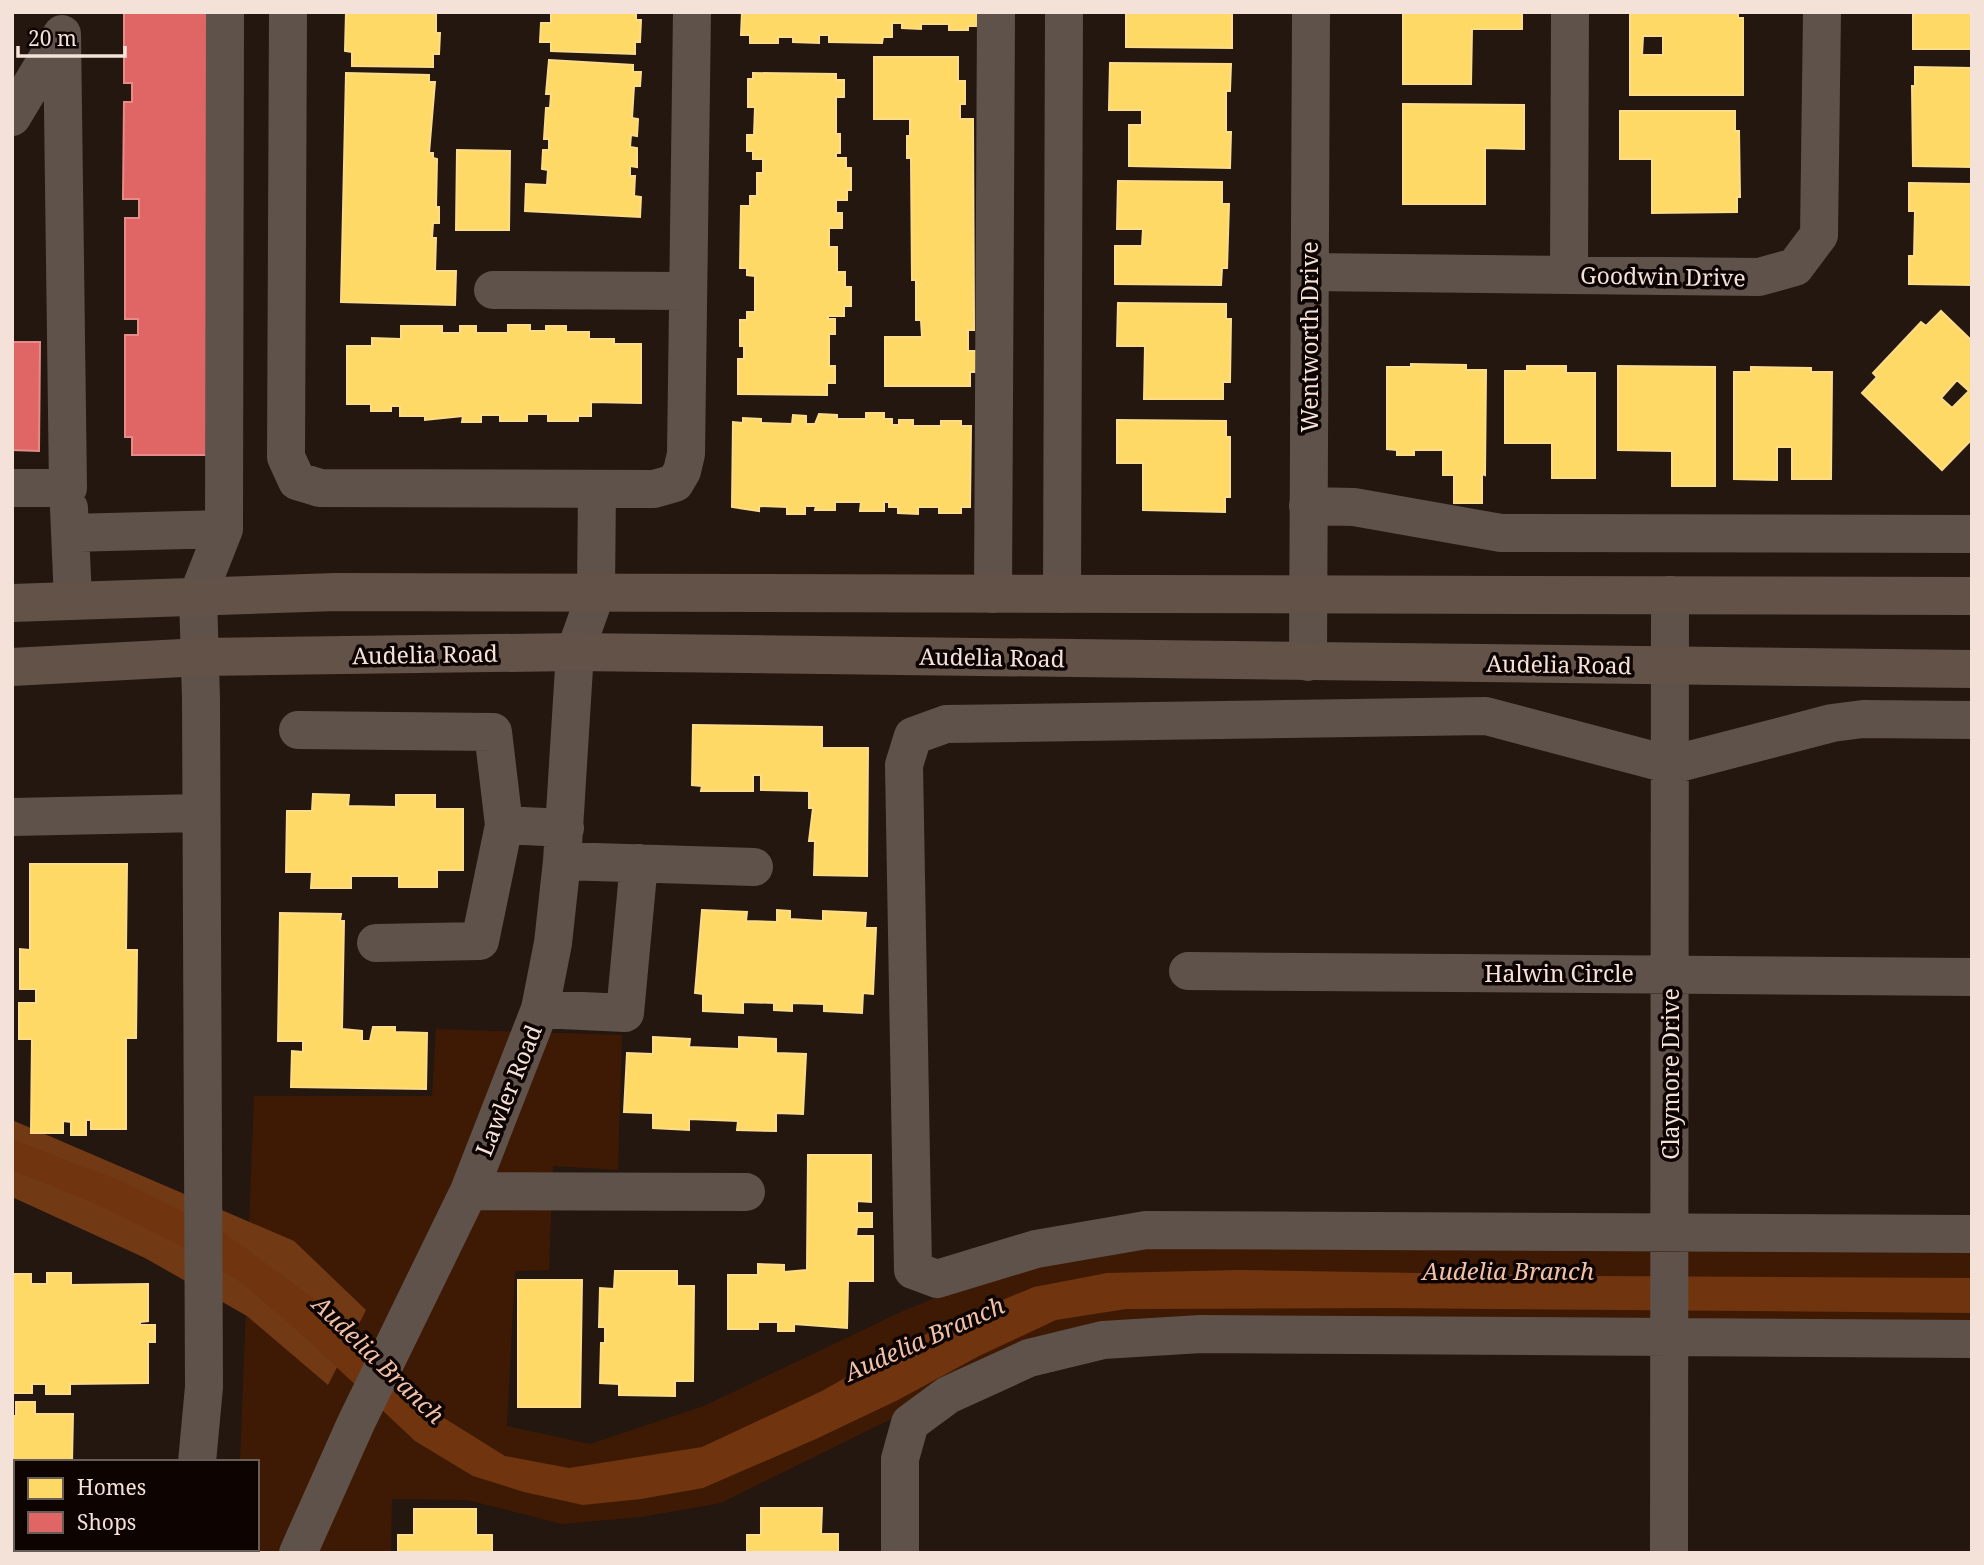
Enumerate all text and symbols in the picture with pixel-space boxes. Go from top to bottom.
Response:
scale bar [18,14,124,58]
text: 20 m [28,24,77,52]
street label: Wentworth Drive [1293,241,1325,433]
street label: Goodwin Drive [1580,259,1746,293]
street label: Audelia Road [352,637,498,671]
street label: Audelia Road [919,640,1065,674]
street label: Audelia Road [1486,647,1632,681]
street label: Halwin Circle [1484,957,1634,989]
street label: Claymore Drive [1654,988,1686,1160]
street label: Lawler Road [467,1020,549,1160]
water label: Audelia Branch [1420,1254,1594,1287]
water label: Audelia Branch [304,1286,452,1431]
water label: Audelia Branch [837,1288,1009,1389]
legend [14,1460,259,1551]
text: Homes [77,1473,146,1501]
text: Shops [77,1508,136,1536]

